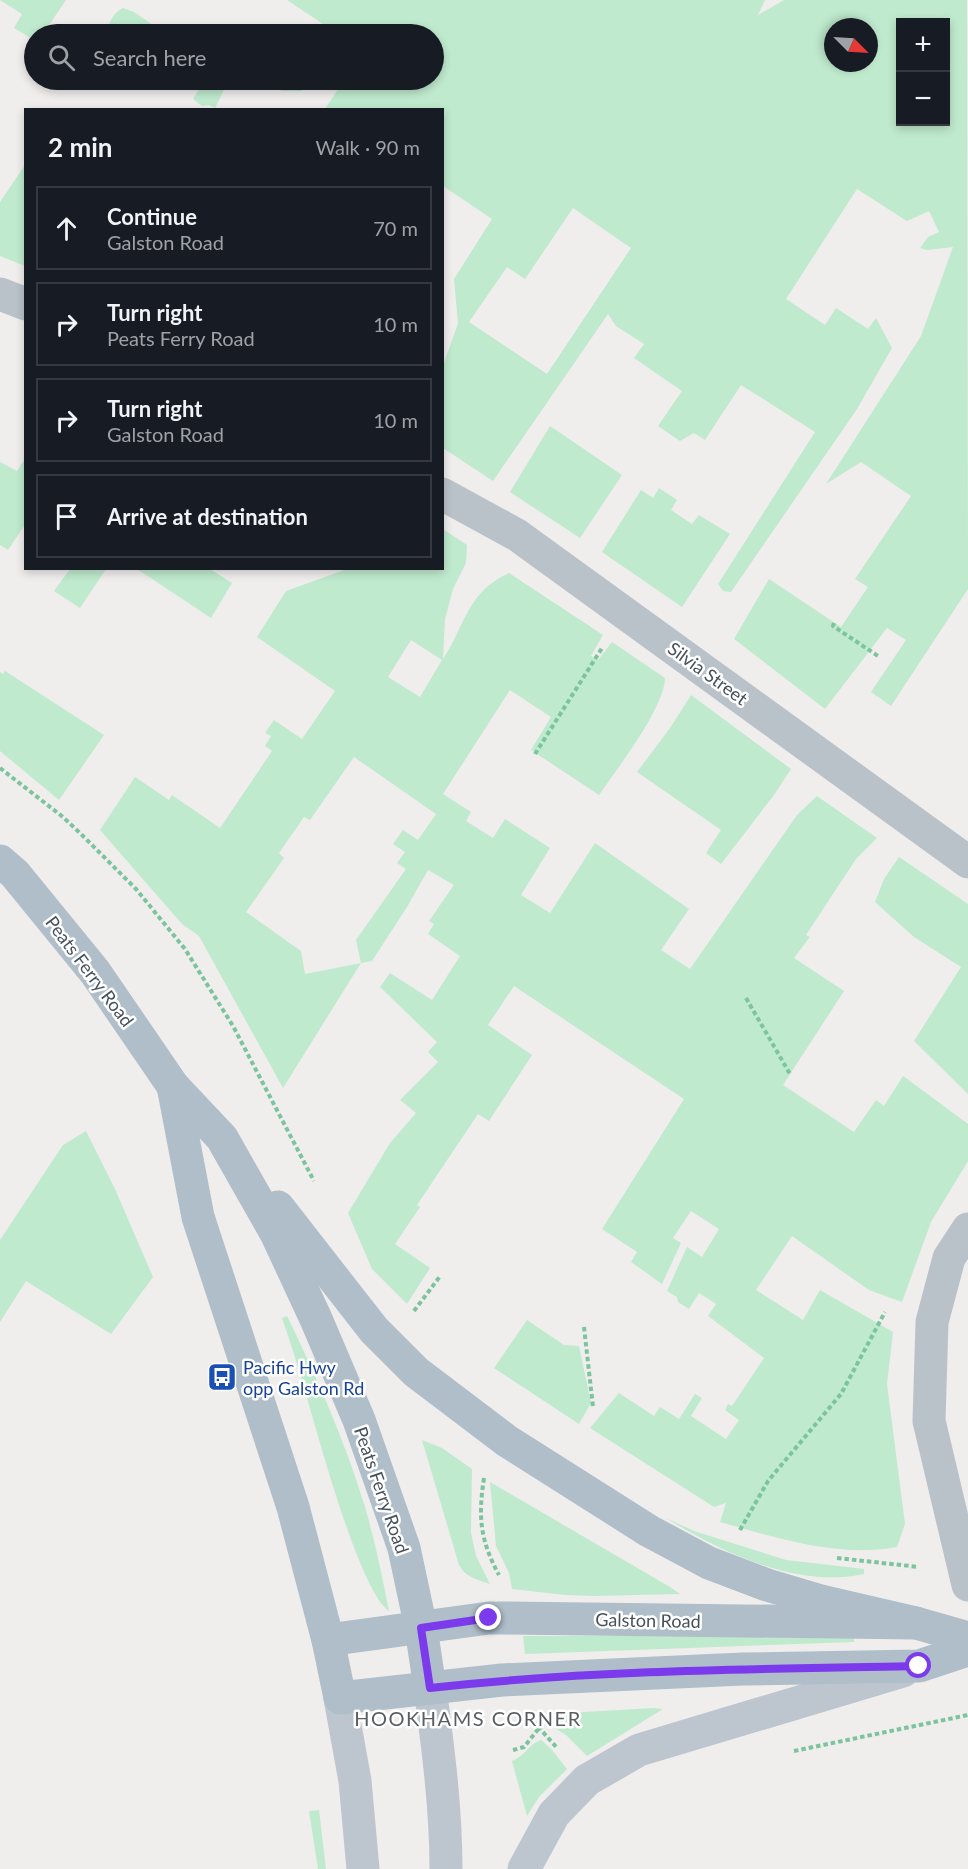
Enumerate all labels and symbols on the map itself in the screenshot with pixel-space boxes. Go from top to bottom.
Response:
north arrow [824,18,878,72]
street label: Silvia Street [664,637,752,709]
street label: Peats Ferry Road [41,911,139,1031]
place label: Pacific Hwy opp Galston Rd [243,1356,364,1399]
bus stop icon: Pacific Hwy opp Galston Rd [206,1361,238,1393]
street label: Peats Ferry Road [350,1424,414,1556]
route end [475,1604,501,1630]
street label: Galston Road [595,1608,701,1632]
route start [905,1652,931,1678]
district label: HOOKHAMS CORNER [354,1706,582,1730]

